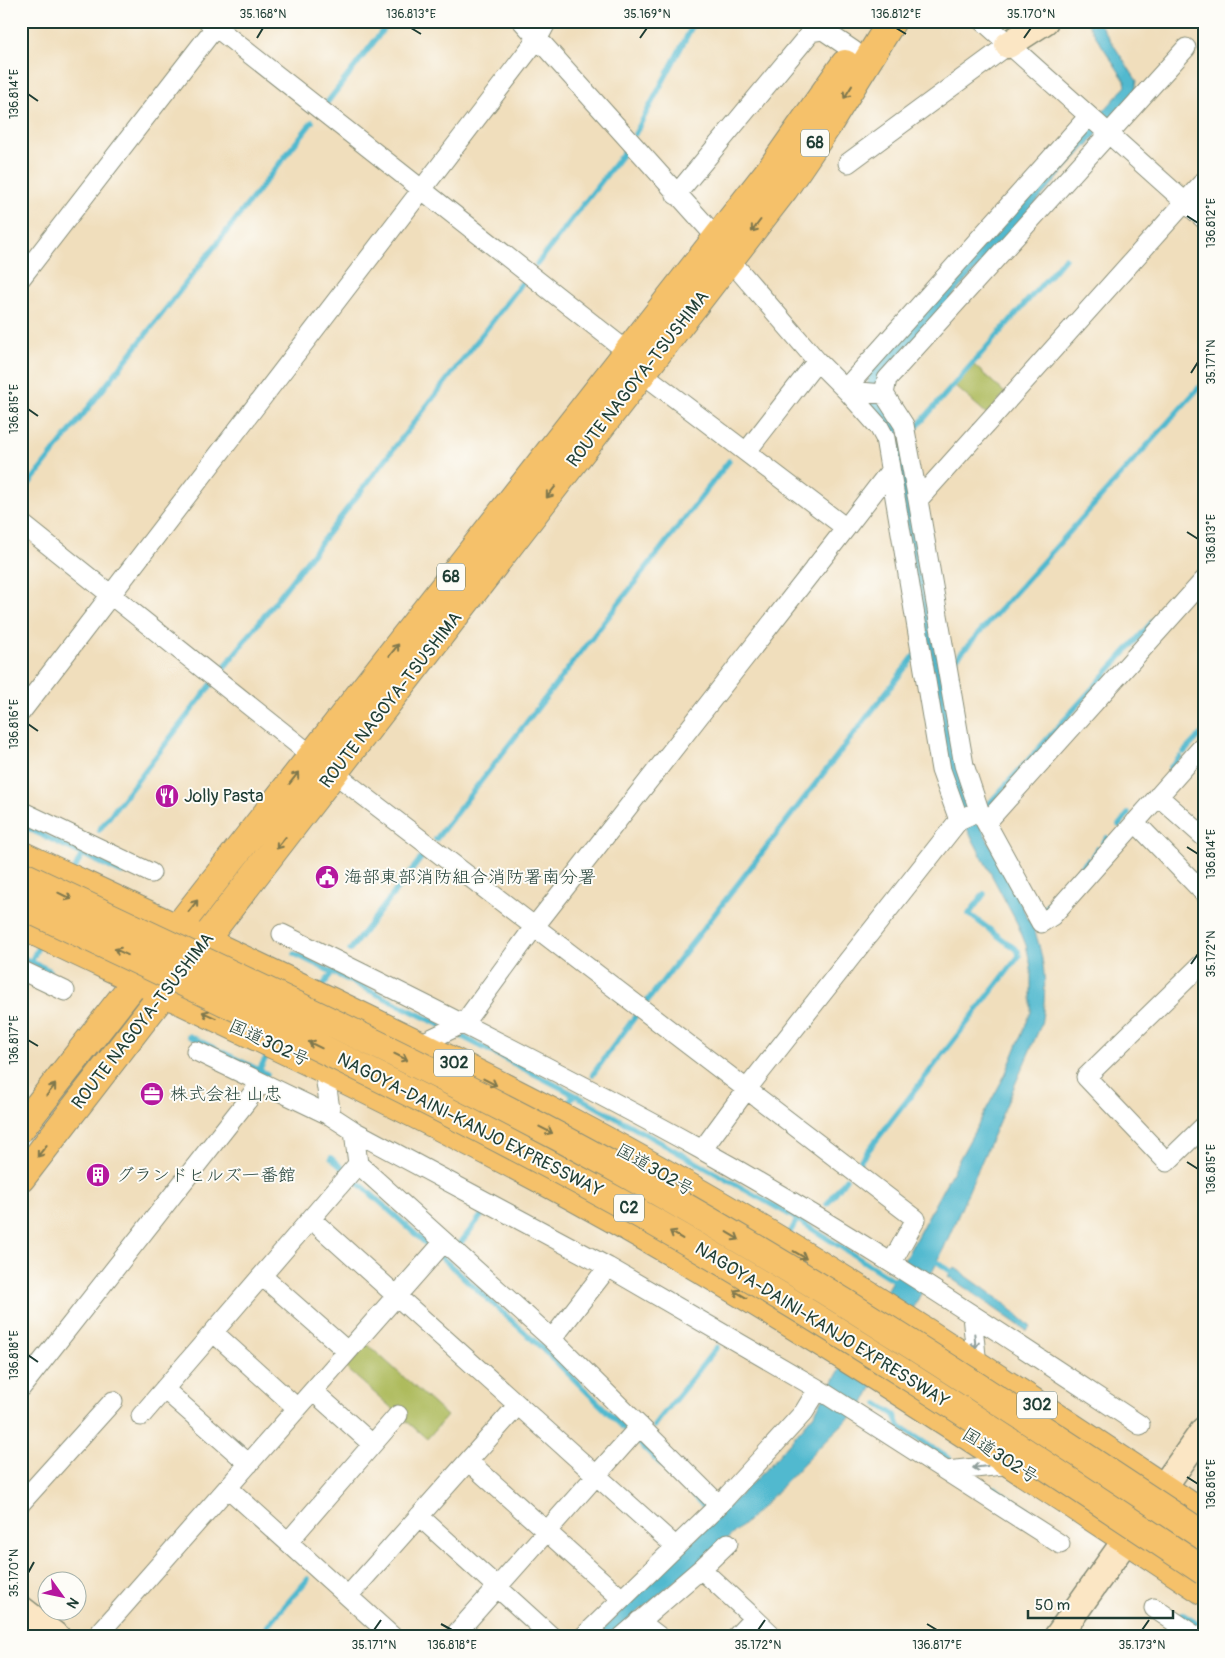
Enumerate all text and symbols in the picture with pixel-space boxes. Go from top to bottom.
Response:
text: 35.168°N [240,7,286,22]
text: 136.813°E [386,7,436,22]
text: 35.169°N [623,7,671,22]
text: 136.812°E [871,7,921,22]
text: 35.170°N [1007,7,1055,22]
text: 136.814°E [7,69,22,119]
one-way arrow [842,85,852,99]
road number: 68 [801,130,829,156]
text: 136.812°E [1204,198,1219,248]
one-way arrow [750,219,761,232]
street label: ROUTE NAGOYA-TSUSHIMA [562,286,714,472]
text: 35.171°N [1204,340,1219,384]
text: 136.815°E [7,384,22,434]
one-way arrow [545,485,556,498]
text: 136.813°E [1204,514,1219,564]
road number: 68 [437,564,465,590]
street label: ROUTE NAGOYA-TSUSHIMA [315,607,467,793]
one-way arrow [388,644,399,657]
text: 136.816°E [7,699,22,749]
one-way arrow [288,772,299,785]
restaurant icon: Jolly Pasta [154,783,180,809]
place label: Jolly Pasta [184,785,264,808]
text: 136.814°E [1204,829,1219,879]
one-way arrow [275,836,286,849]
public building icon: 海部東部消防組合消防署南分署 [314,864,340,890]
place label: 海部東部消防組合消防署南分署 [344,866,596,889]
one-way arrow [57,892,72,901]
one-way arrow [188,900,199,913]
street label: ROUTE NAGOYA-TSUSHIMA [67,928,219,1114]
text: 35.172°N [1204,931,1219,977]
one-way arrow [114,947,129,956]
one-way arrow [202,1010,217,1019]
street label: 国道302号 [225,1014,313,1072]
text: 136.817°E [7,1015,22,1065]
one-way arrow [308,1040,323,1049]
street label: NAGOYA-DAINI-KANJO EXPRESSWAY [333,1048,607,1203]
road number: 302 [434,1050,474,1076]
one-way arrow [394,1052,409,1062]
one-way arrow [483,1077,498,1087]
office icon: 株式会社 山忠 [139,1081,165,1107]
one-way arrow [45,1083,56,1096]
place label: 株式会社 山忠 [170,1083,282,1106]
one-way arrow [538,1126,553,1135]
street label: 国道302号 [612,1138,698,1202]
one-way arrow [37,1144,47,1158]
text: 136.815°E [1204,1144,1219,1194]
building icon: グランドヒルズ一番館 [85,1162,111,1188]
place label: グランドヒルズ一番館 [116,1164,296,1187]
road number: C2 [614,1194,644,1222]
one-way arrow [669,1229,683,1239]
one-way arrow [726,1232,740,1242]
street label: NAGOYA-DAINI-KANJO EXPRESSWAY [691,1237,954,1413]
one-way arrow [793,1250,807,1260]
one-way arrow [734,1288,748,1298]
text: 136.818°E [7,1330,22,1380]
one-way arrow [970,1332,979,1348]
road number: 302 [1017,1392,1057,1418]
street label: 国道302号 [958,1423,1042,1489]
text: 136.816°E [1204,1459,1219,1509]
one-way arrow [972,1462,988,1472]
text: 35.170°N [7,1549,22,1597]
north arrow [38,1570,88,1620]
scale bar [1028,1588,1172,1620]
text: N [63,1594,82,1611]
text: 50 m [1035,1596,1070,1615]
text: 35.171°N [352,1638,396,1653]
text: 136.818°E [427,1638,477,1653]
text: 35.172°N [735,1638,781,1653]
text: 136.817°E [912,1638,962,1653]
text: 35.173°N [1119,1638,1165,1653]

